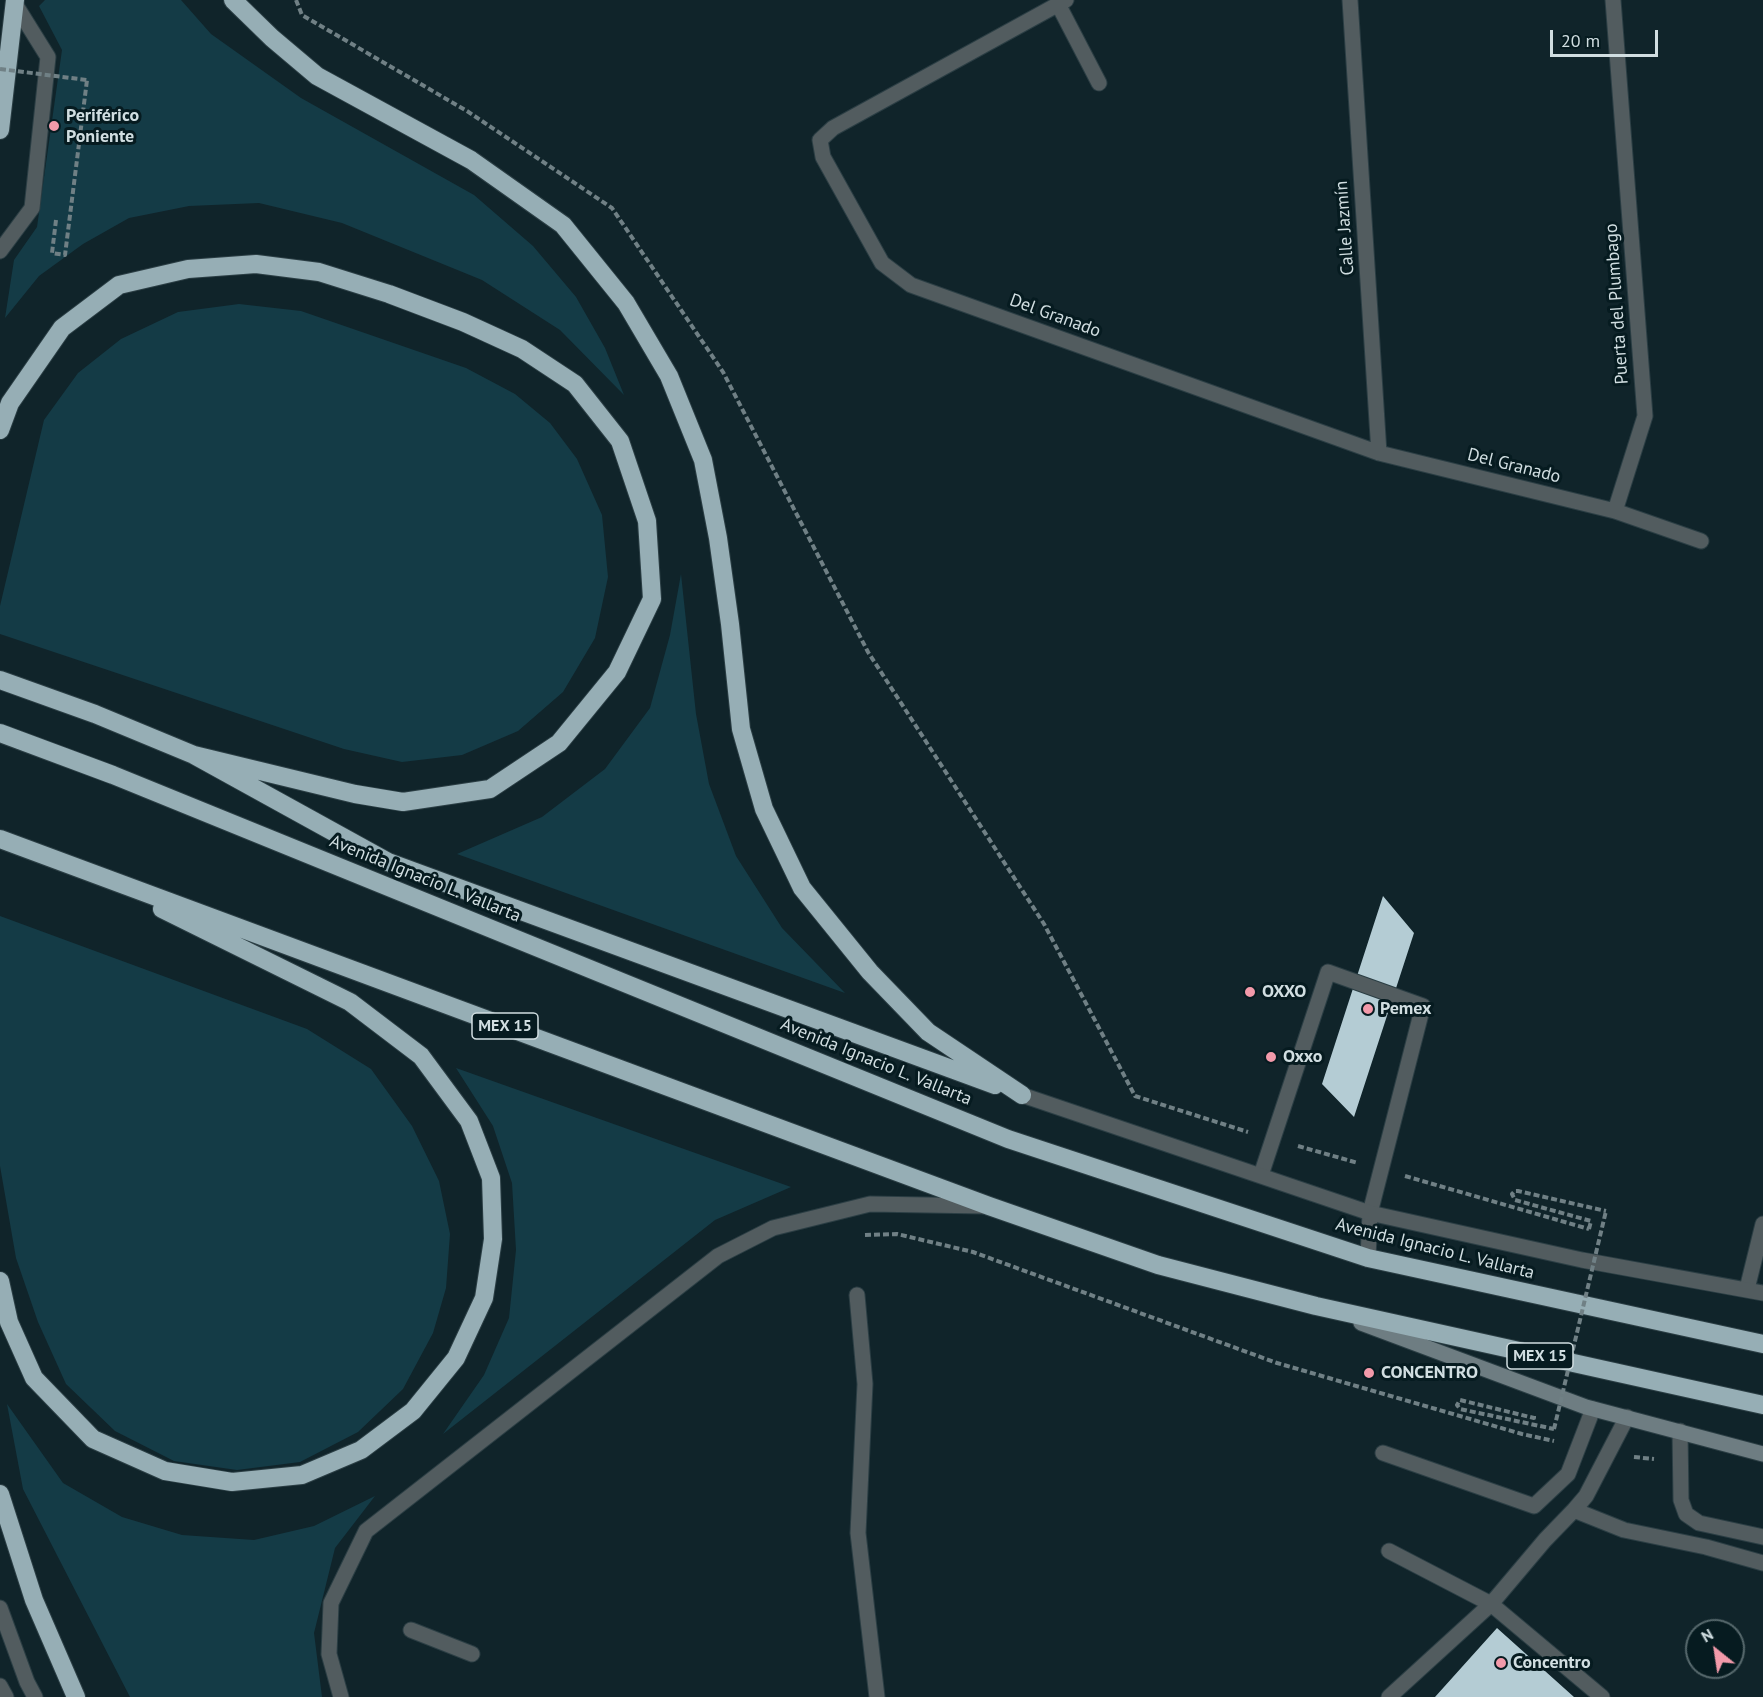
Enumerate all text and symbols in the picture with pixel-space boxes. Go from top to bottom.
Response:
scale bar [1553,18,1661,56]
text: 20 m [1561,29,1600,52]
place label: Periférico Poniente [66,105,139,148]
marker: Periférico Poniente [47,119,61,133]
street label: Calle Jazmín [1331,180,1359,276]
street label: Puerta del Plumbago [1601,223,1633,385]
street label: Del Granado [1007,290,1103,342]
street label: Del Granado [1465,444,1563,488]
street label: Avenida Ignacio L. Vallarta [326,831,524,927]
place label: OXXO [1262,981,1306,1003]
marker: OXXO [1243,985,1257,999]
place label: Pemex [1380,998,1431,1020]
marker: Pemex [1361,1002,1375,1016]
road number: MEX 15 [472,1013,538,1039]
street label: Avenida Ignacio L. Vallarta [777,1014,975,1110]
place label: Oxxo [1283,1046,1323,1068]
marker: Oxxo [1264,1050,1278,1064]
street label: Avenida Ignacio L. Vallarta [1333,1214,1537,1284]
road number: MEX 15 [1507,1343,1573,1369]
place label: CONCENTRO [1381,1362,1478,1384]
marker: CONCENTRO [1362,1366,1376,1380]
north arrow [1685,1619,1745,1679]
text: N [1697,1624,1717,1646]
place label: Concentro [1513,1652,1591,1674]
marker: Concentro [1494,1656,1508,1670]

